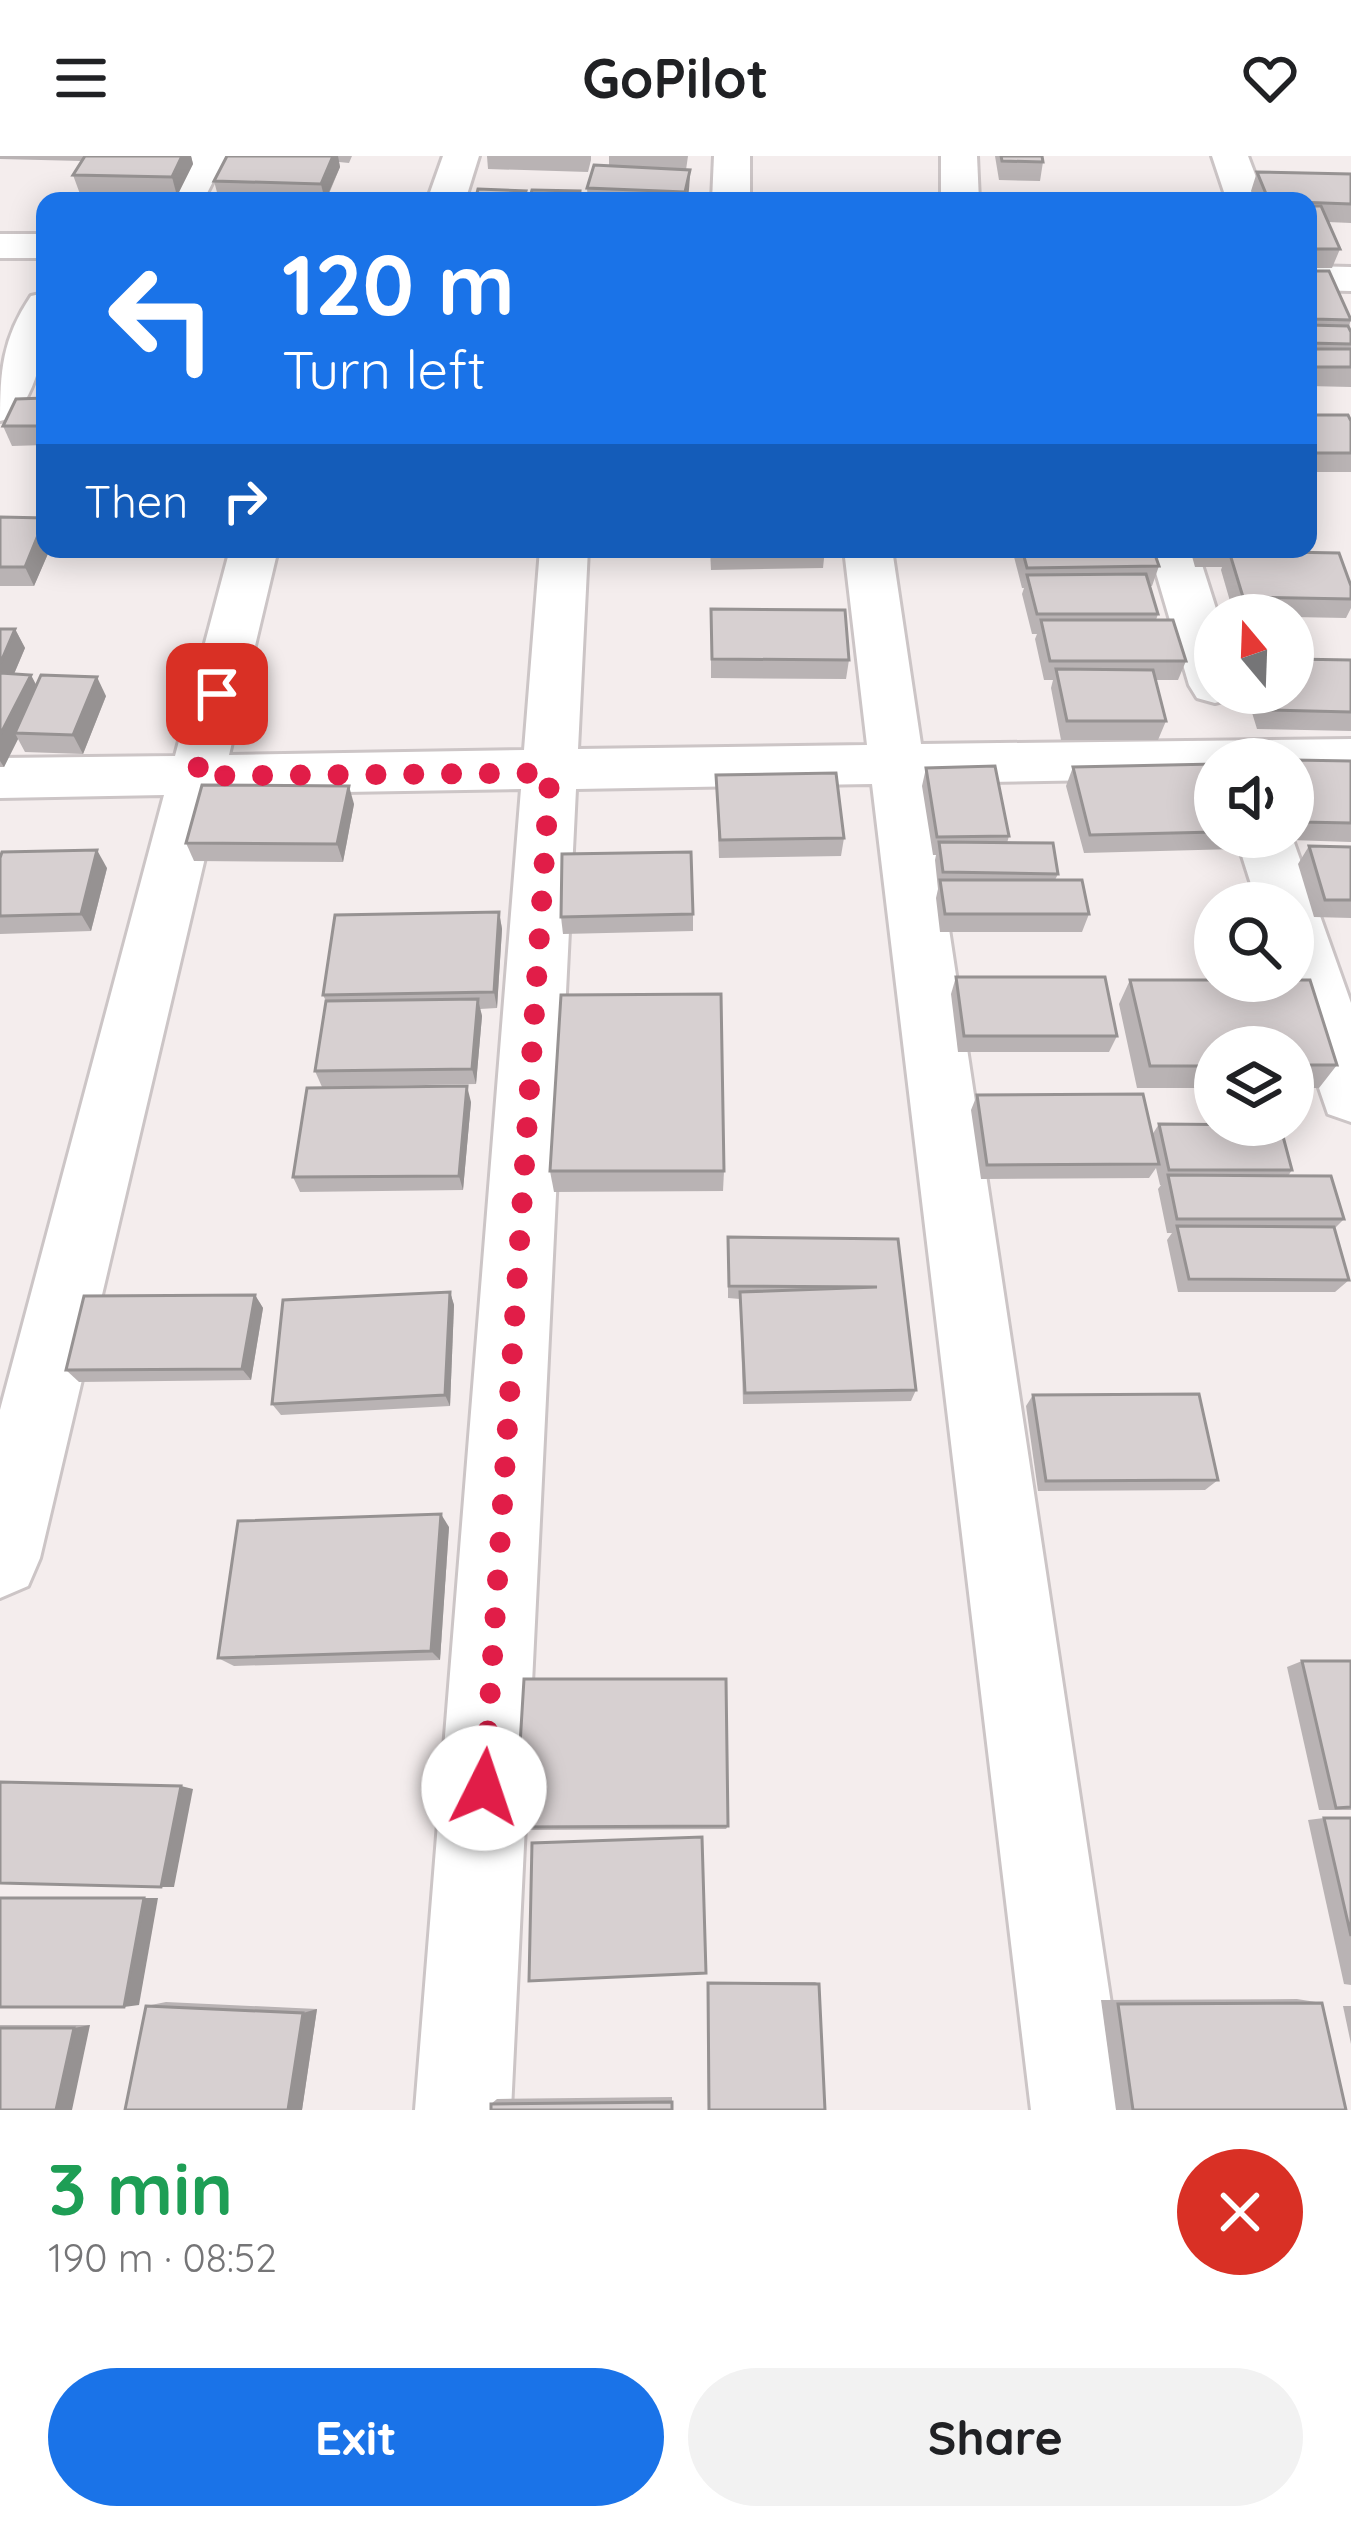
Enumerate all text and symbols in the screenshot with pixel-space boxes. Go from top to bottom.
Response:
text: GoPilot [582,44,769,112]
icon: menu [48,45,114,111]
icon: heart [1237,45,1303,111]
text: 120 m [282,231,515,336]
icon: left [84,240,240,396]
text: Turn left [282,335,486,403]
icon: right [212,468,278,534]
text: Then [84,473,188,529]
north arrow [1194,594,1314,714]
map controls [1194,594,1314,1146]
pin [166,643,268,745]
icon: arrive [184,661,250,727]
button: sound [1194,738,1314,858]
button: search [1194,882,1314,1002]
button: layers [1194,1026,1314,1146]
position arrow [421,1725,547,1851]
text: 3 min [48,2143,233,2233]
button: close [1177,2149,1303,2275]
text: 190 m · 08:52 [48,2233,277,2282]
button: Exit [48,2368,664,2506]
button: Share [688,2368,1303,2506]

